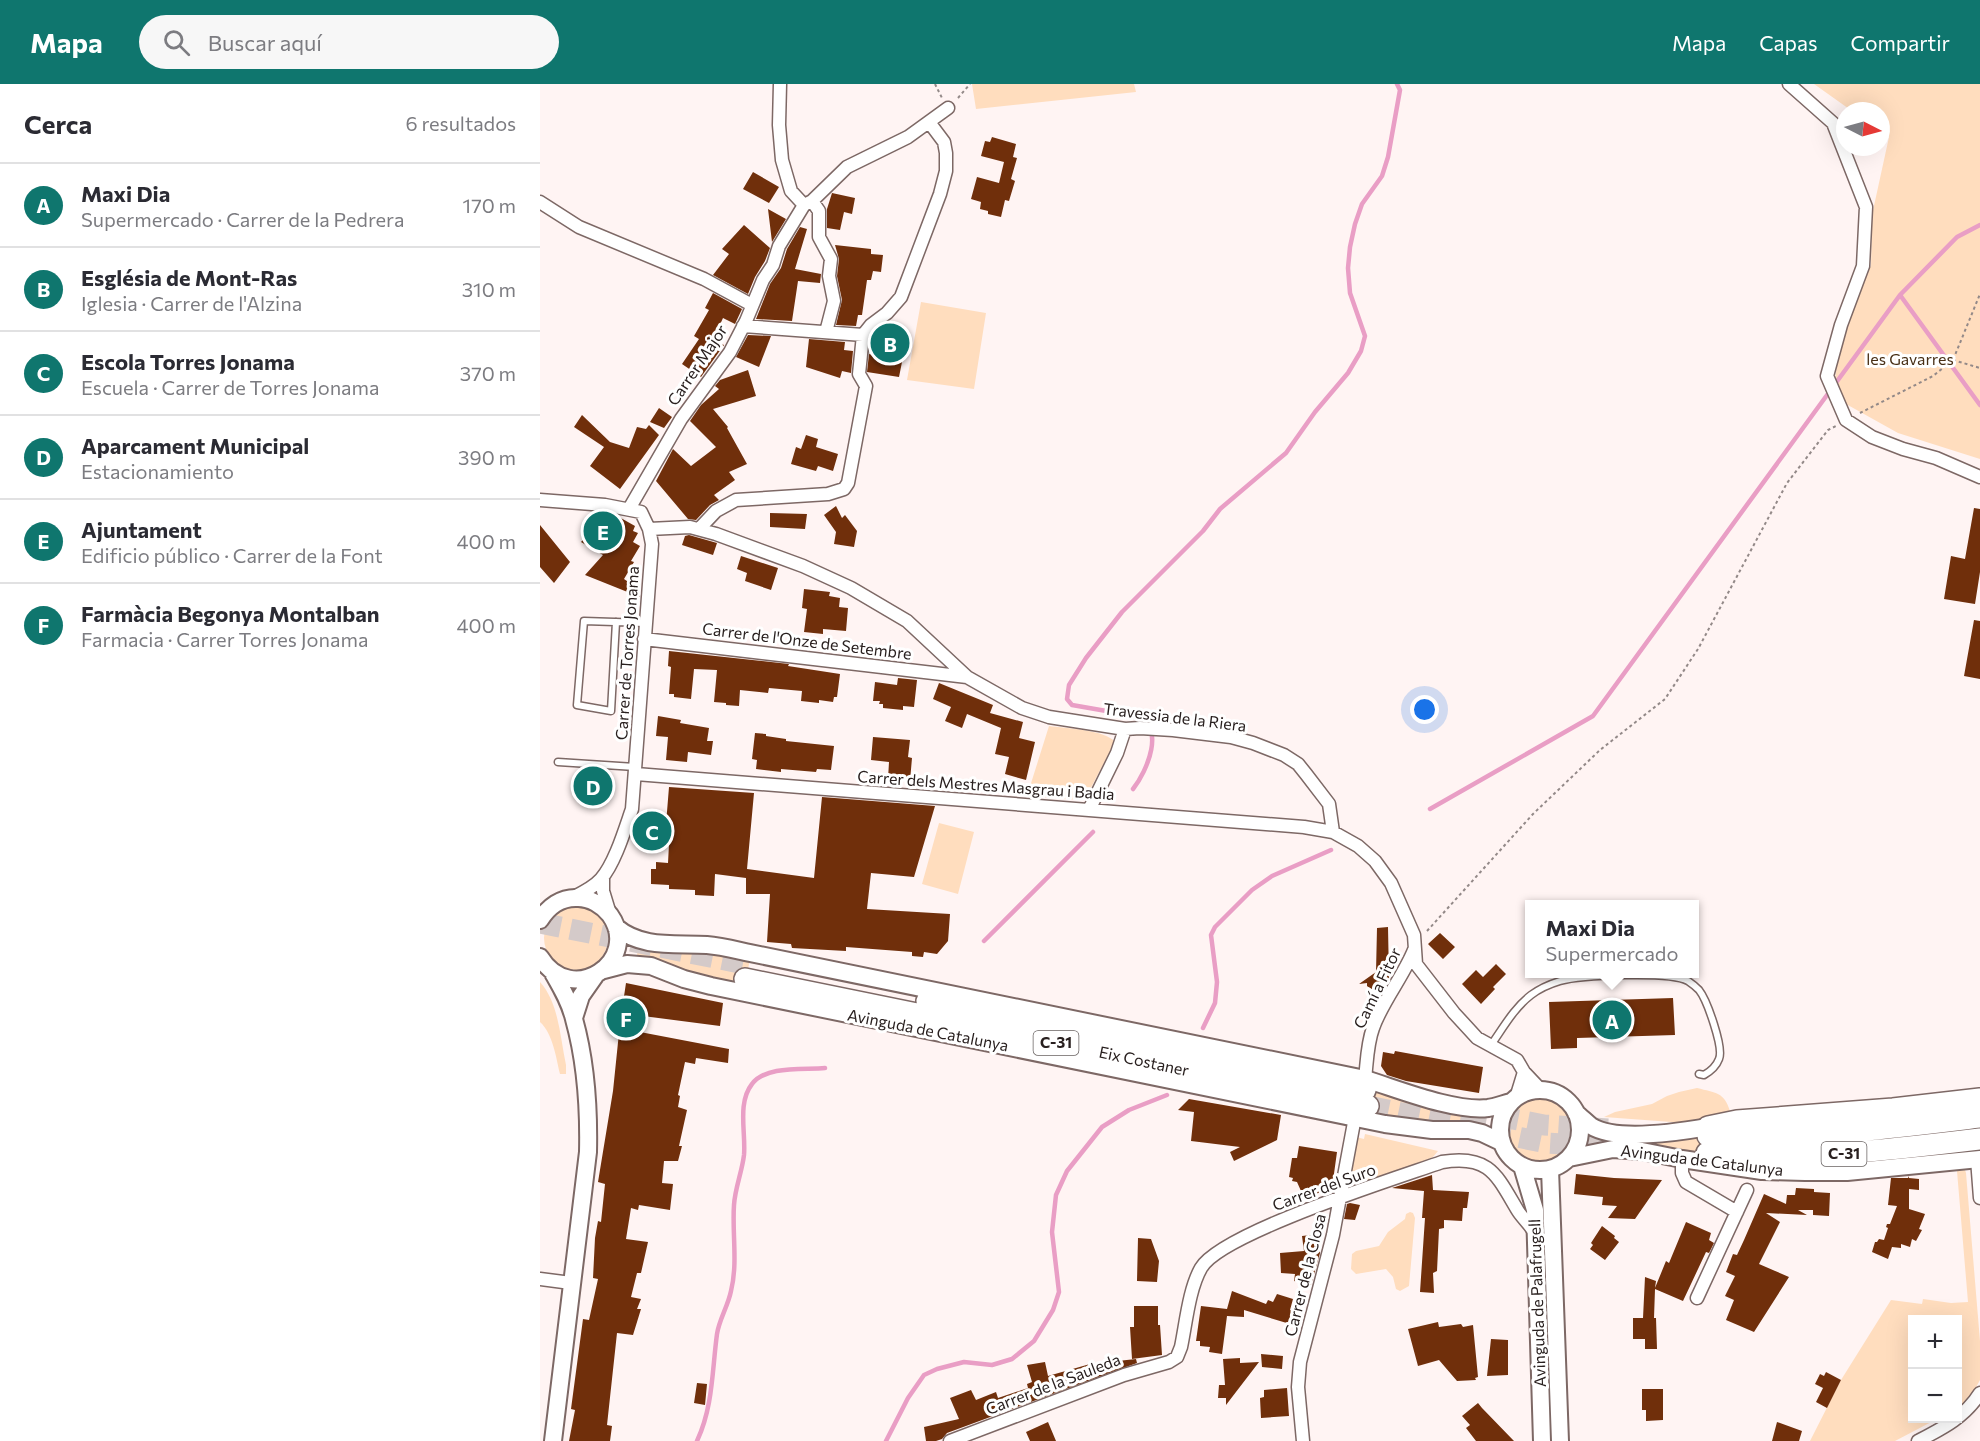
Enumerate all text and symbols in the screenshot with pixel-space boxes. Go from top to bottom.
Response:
search box [139,15,559,69]
text: Mapa [30,25,103,59]
icon: search [160,26,193,59]
text: Buscar aquí [208,29,322,56]
text: Mapa [1672,30,1726,55]
text: Capas [1759,30,1818,55]
text: Compartir [1851,30,1950,55]
north arrow [1836,102,1890,156]
text: Cerca [24,108,92,139]
text: 6 resultados [405,111,516,135]
text: Maxi Dia [81,180,170,207]
text: A [36,193,51,217]
text: 170 m [463,193,516,217]
text: Supermercado · Carrer de la Pedrera [81,207,404,231]
text: Església de Mont-Ras [81,264,297,291]
text: B [37,277,50,301]
text: 310 m [462,277,516,301]
text: Iglesia · Carrer de l'Alzina [81,291,302,315]
street label: Carrer Major [663,320,731,409]
pin: B [870,320,910,366]
text: Escola Torres Jonama [81,348,295,375]
park label: les Gavarres [1866,349,1954,368]
text: C [37,361,50,385]
text: 370 m [460,361,516,385]
text: Escuela · Carrer de Torres Jonama [81,375,379,399]
text: Aparcament Municipal [81,432,309,459]
text: D [36,445,51,469]
text: 390 m [458,445,516,469]
text: Estacionamiento [81,459,234,483]
pin: E [584,508,622,554]
text: Ajuntament [81,516,202,543]
text: E [38,529,49,553]
text: 400 m [457,529,516,553]
text: Edificio público · Carrer de la Font [81,543,383,567]
street label: Carrer de Torres Jonama [611,565,642,741]
text: Farmàcia Begonya Montalban [81,600,380,627]
text: F [38,613,49,637]
text: 400 m [457,613,516,637]
street label: Carrer de l'Onze de Setembre [701,618,913,663]
text: Farmacia · Carrer Torres Jonama [81,627,368,651]
your location [1410,695,1439,724]
street label: Travessia de la Riera [1102,698,1248,735]
pin: D [574,764,612,808]
street label: Carrer dels Mestres Masgrau i Badia [857,766,1115,803]
pin: C [632,808,672,854]
popup [1525,900,1699,978]
text: Maxi Dia [1546,914,1635,941]
text: Supermercado [1546,941,1678,965]
street label: Camí a Fitor [1349,944,1405,1031]
pin: F [606,996,646,1040]
pin: A [1592,998,1632,1042]
street label: Avinguda de Catalunya [846,1005,1010,1054]
road number: C-31 [1034,1031,1078,1055]
street label: Eix Costaner [1097,1042,1192,1079]
street label: Avinguda de Catalunya [1620,1140,1784,1179]
road number: C-31 [1822,1142,1866,1166]
street label: Carrer del Suro [1270,1159,1378,1214]
street label: Carrer de la Closa [1280,1211,1329,1338]
street label: Avinguda de Palafrugell [1524,1218,1549,1388]
map controls [1908,1315,1962,1423]
button: + [1908,1315,1962,1369]
street label: Carrer de la Sauleda [983,1349,1123,1418]
button: − [1908,1369,1962,1423]

